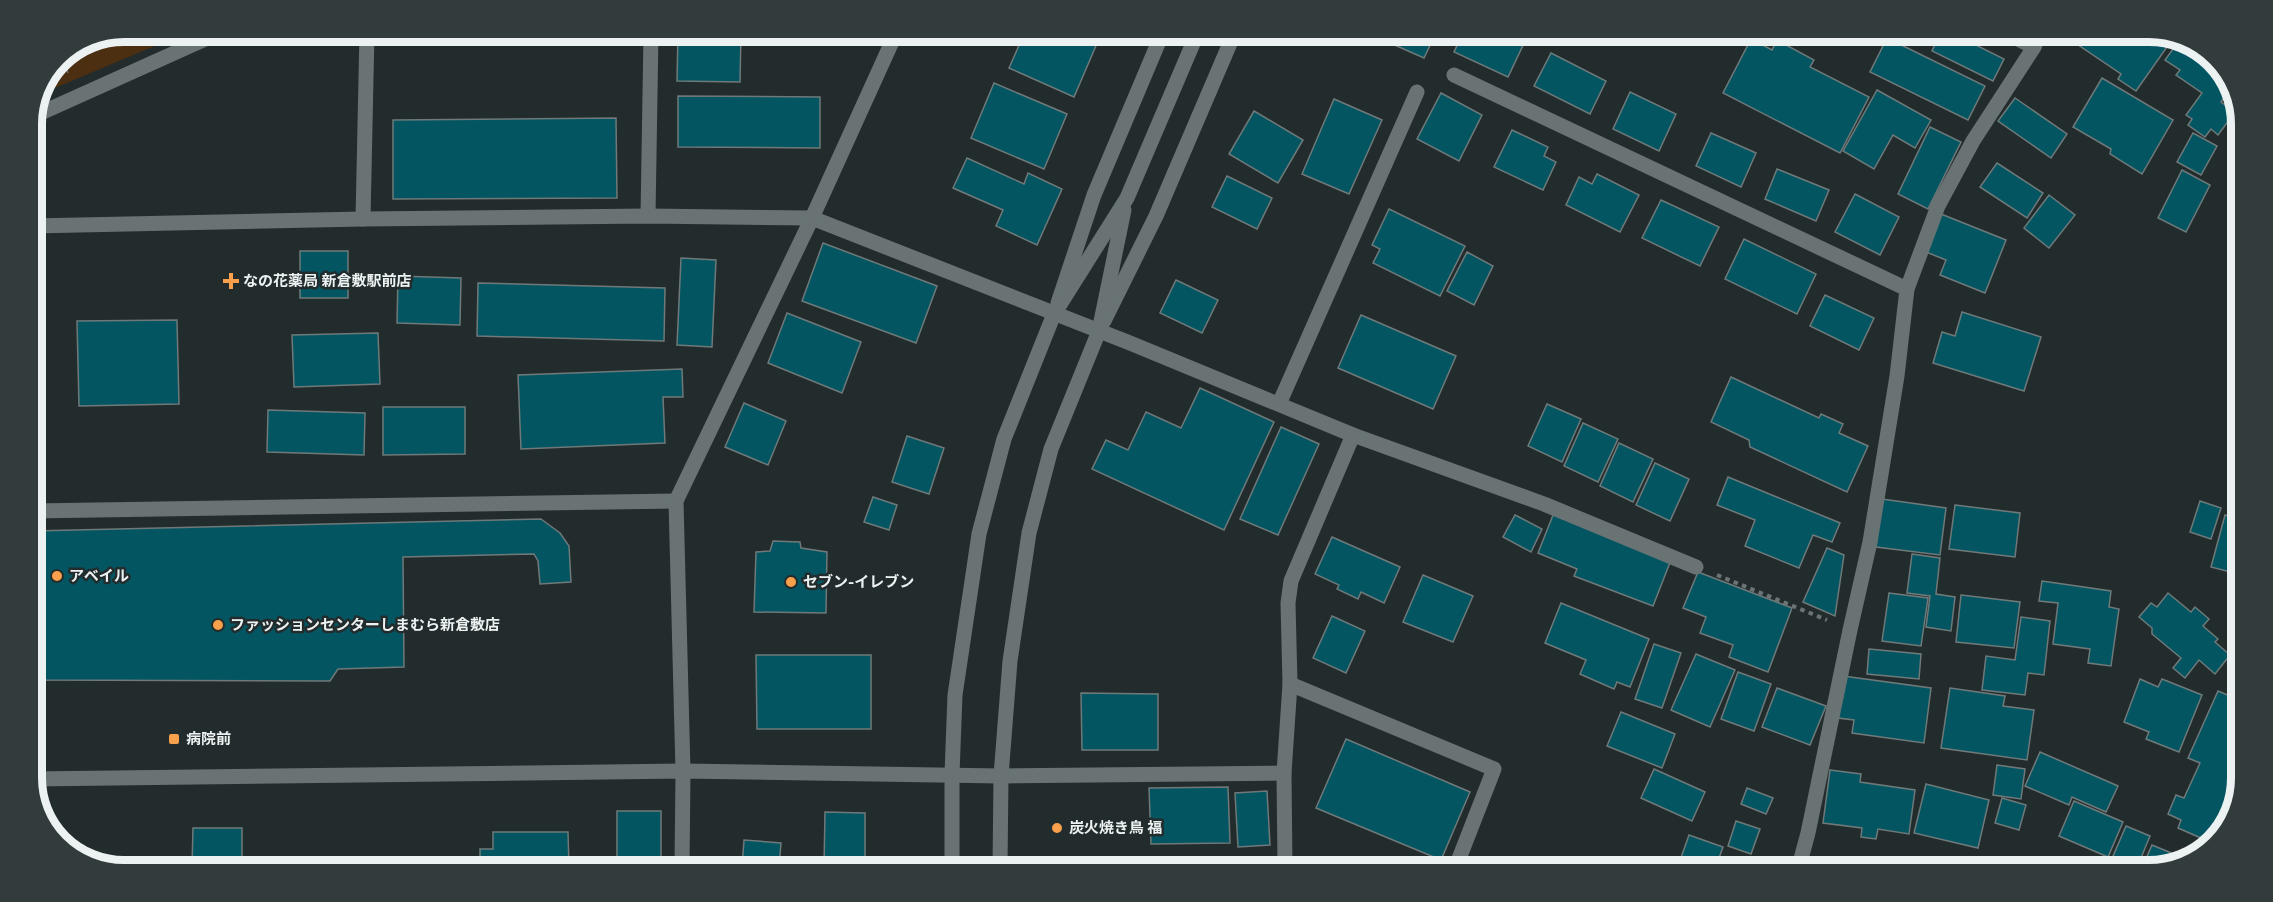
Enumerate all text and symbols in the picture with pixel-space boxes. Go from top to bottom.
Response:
place label: なの花薬局 新倉敷駅前店 [243,272,412,290]
marker: なの花薬局 新倉敷駅前店 [224,274,238,288]
place label: アベイル [69,567,129,585]
marker: アベイル [50,569,64,583]
place label: セブン-イレブン [803,573,914,591]
marker: セブン-イレブン [784,575,798,589]
place label: ファッションセンターしまむら新倉敷店 [230,616,500,634]
marker: ファッションセンターしまむら新倉敷店 [211,618,225,632]
place label: 病院前 [186,730,231,748]
marker: 病院前 [167,732,181,746]
place label: 炭火焼き鳥 福 [1069,819,1163,837]
marker: 炭火焼き鳥 福 [1050,821,1064,835]

